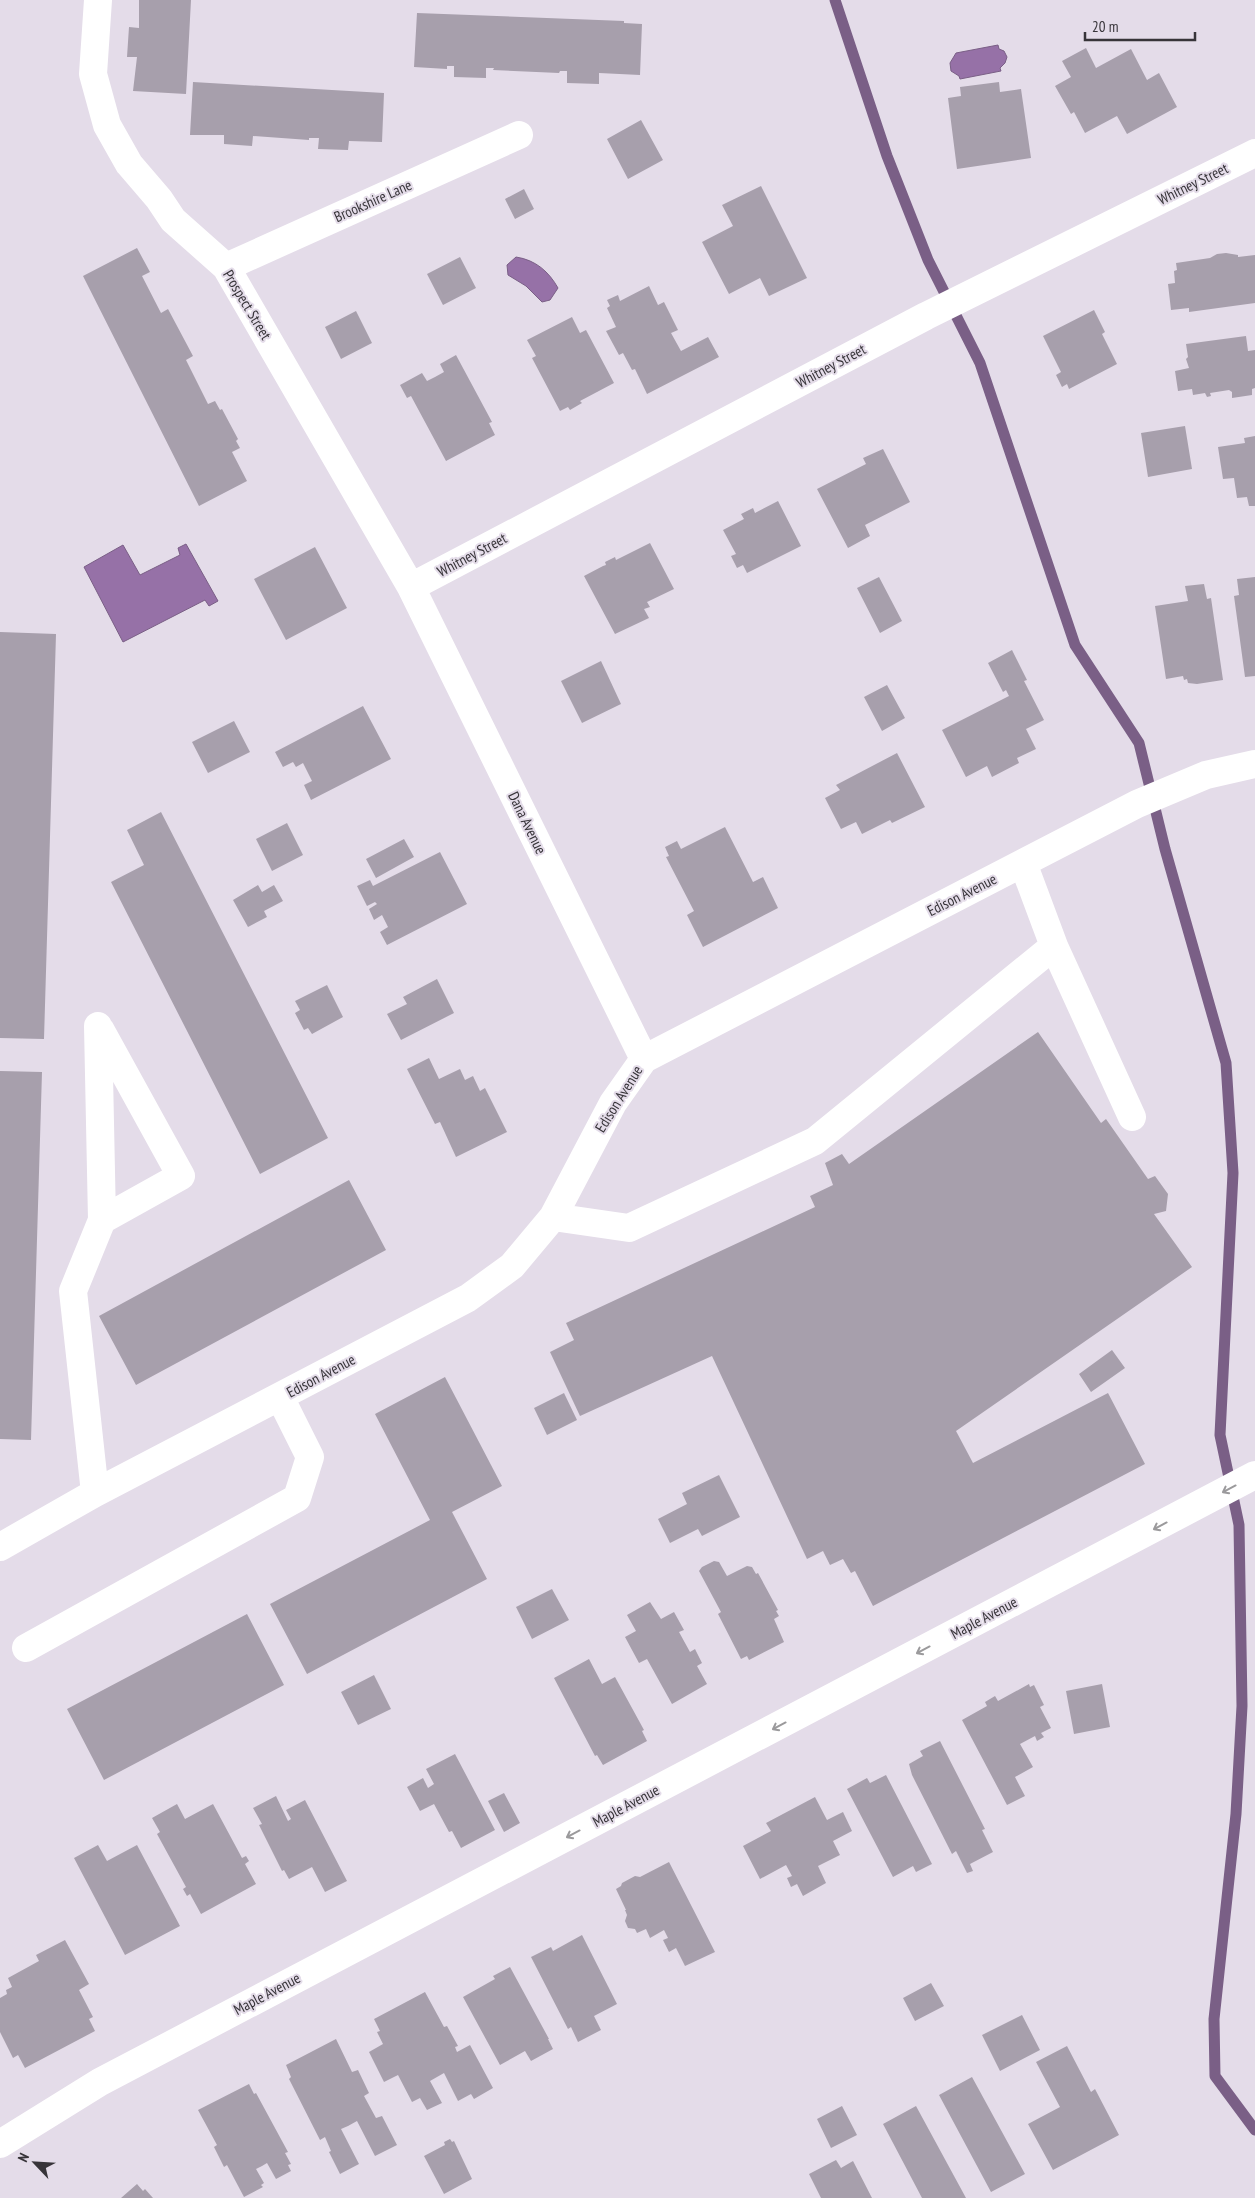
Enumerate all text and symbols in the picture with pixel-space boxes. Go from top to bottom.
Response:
scale bar [1085,10,1195,42]
text: 20 m [1092,17,1118,36]
street label: Whitney Street [1154,158,1231,209]
street label: Brookshire Lane [331,175,415,226]
street label: Prospect Street [219,266,276,343]
street label: Whitney Street [793,339,869,392]
street label: Whitney Street [434,528,510,581]
street label: Dana Avenue [504,788,551,857]
street label: Edison Avenue [924,869,1000,920]
street label: Edison Avenue [591,1062,647,1136]
street label: Edison Avenue [283,1350,358,1402]
one-way arrow [1222,1485,1237,1494]
one-way arrow [1153,1521,1167,1531]
street label: Maple Avenue [947,1592,1020,1643]
one-way arrow [916,1646,931,1655]
one-way arrow [772,1721,787,1731]
street label: Maple Avenue [589,1780,662,1831]
one-way arrow [566,1830,581,1839]
street label: Maple Avenue [230,1968,303,2019]
north arrow [10,2138,60,2188]
text: N [13,2150,33,2165]

